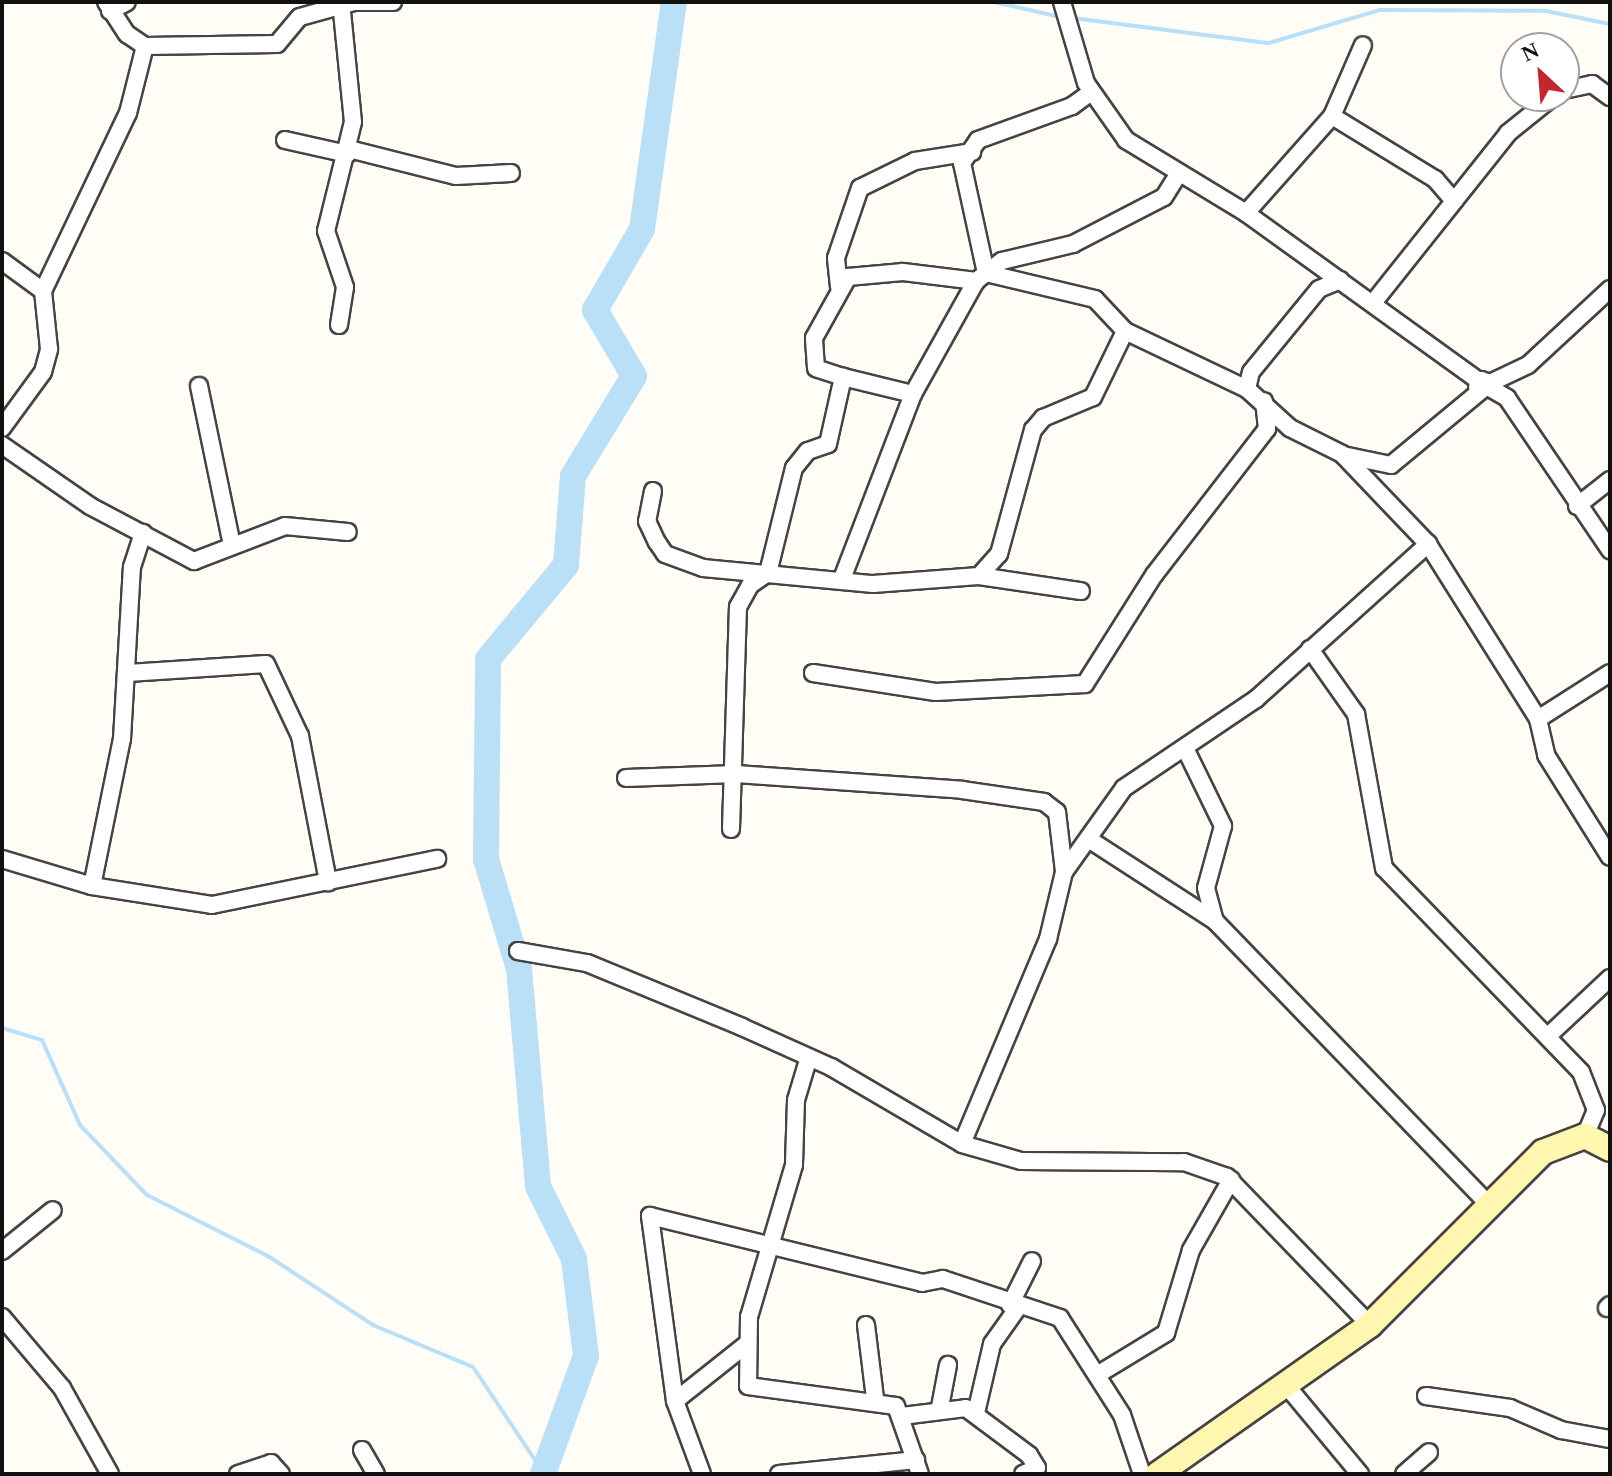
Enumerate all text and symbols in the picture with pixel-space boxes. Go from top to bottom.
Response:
north arrow [1500,32,1580,112]
text: N [1518,37,1543,66]

